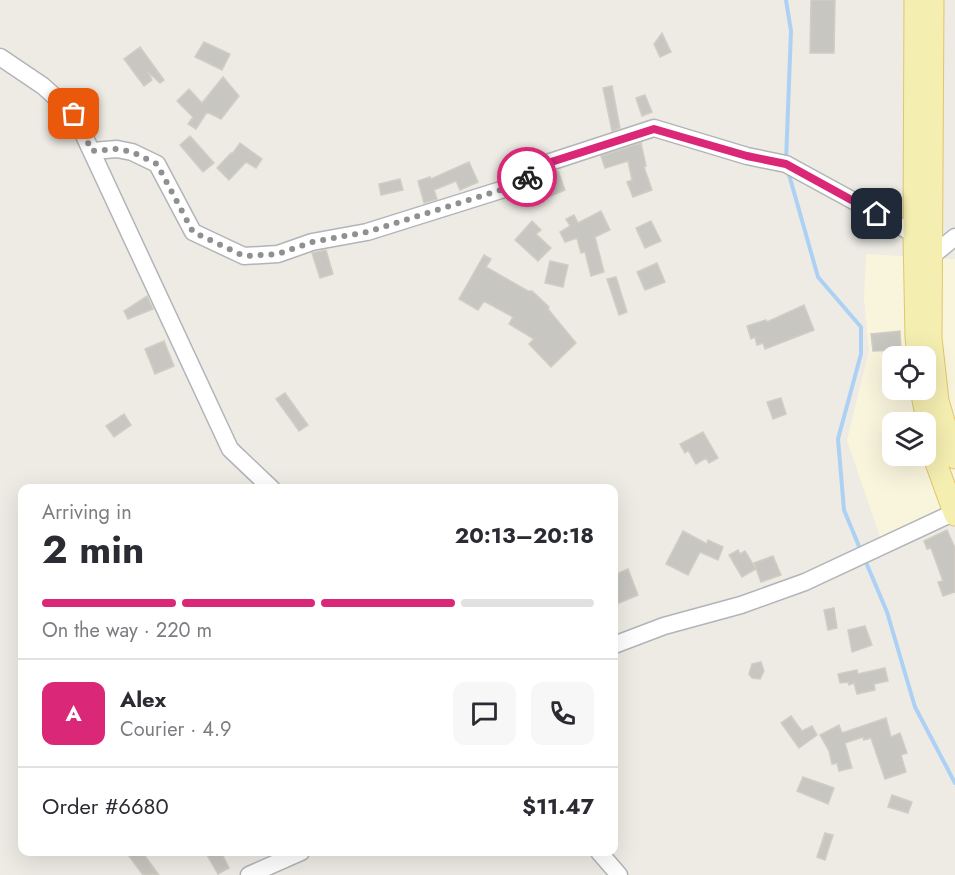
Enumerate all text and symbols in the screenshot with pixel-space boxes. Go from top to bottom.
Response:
pin [48,88,99,139]
icon: bag [57,97,90,130]
courier [497,147,557,207]
icon: bike [511,161,544,194]
pin [851,188,902,239]
icon: home [860,197,893,230]
map controls [882,346,936,466]
button: locate [882,346,936,400]
button: layers [882,412,936,466]
text: Arriving in [42,498,132,527]
text: 20:13–20:18 [455,519,594,551]
text: 2 min [42,521,144,578]
text: On the way · 220 m [42,616,212,645]
button: chat [453,682,516,745]
button: phone [531,682,594,745]
text: Alex [120,683,166,715]
text: A [65,697,82,729]
text: Courier · 4.9 [120,715,232,744]
text: Order #6680 [42,790,169,822]
text: $11.47 [522,790,594,822]

